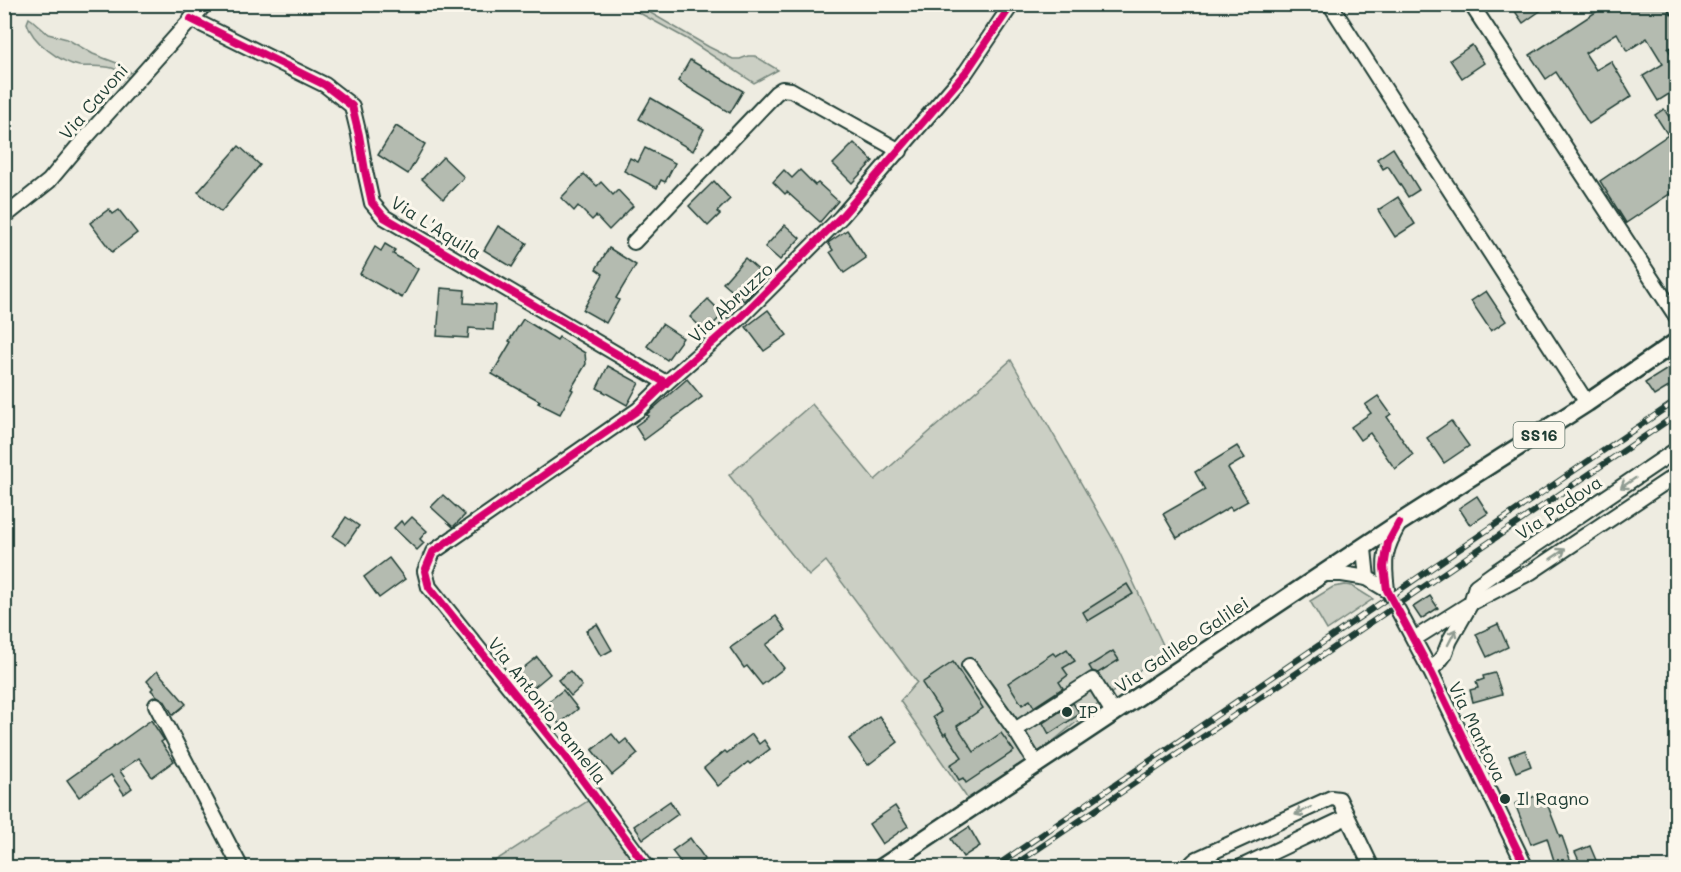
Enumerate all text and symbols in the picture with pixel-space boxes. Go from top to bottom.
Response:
street label: Via Cavoni [53,58,133,145]
street label: Via L'Aquila [387,190,486,265]
street label: Via Abruzzo [683,257,778,348]
road number: SS16 [1514,422,1564,448]
street label: Via Padova [1511,470,1606,545]
one-way arrow [1620,477,1637,489]
one-way arrow [1550,548,1566,560]
street label: Via Galileo Galilei [1110,590,1253,698]
one-way arrow [1446,629,1458,647]
street label: Via Antonio Pannella [483,632,613,789]
street label: Via Mantova [1443,677,1513,786]
place label: IP [1079,699,1098,723]
marker: IP [1060,705,1074,719]
place label: Il Ragno [1517,786,1589,810]
marker: Il Ragno [1498,792,1512,806]
one-way arrow [1294,806,1312,817]

